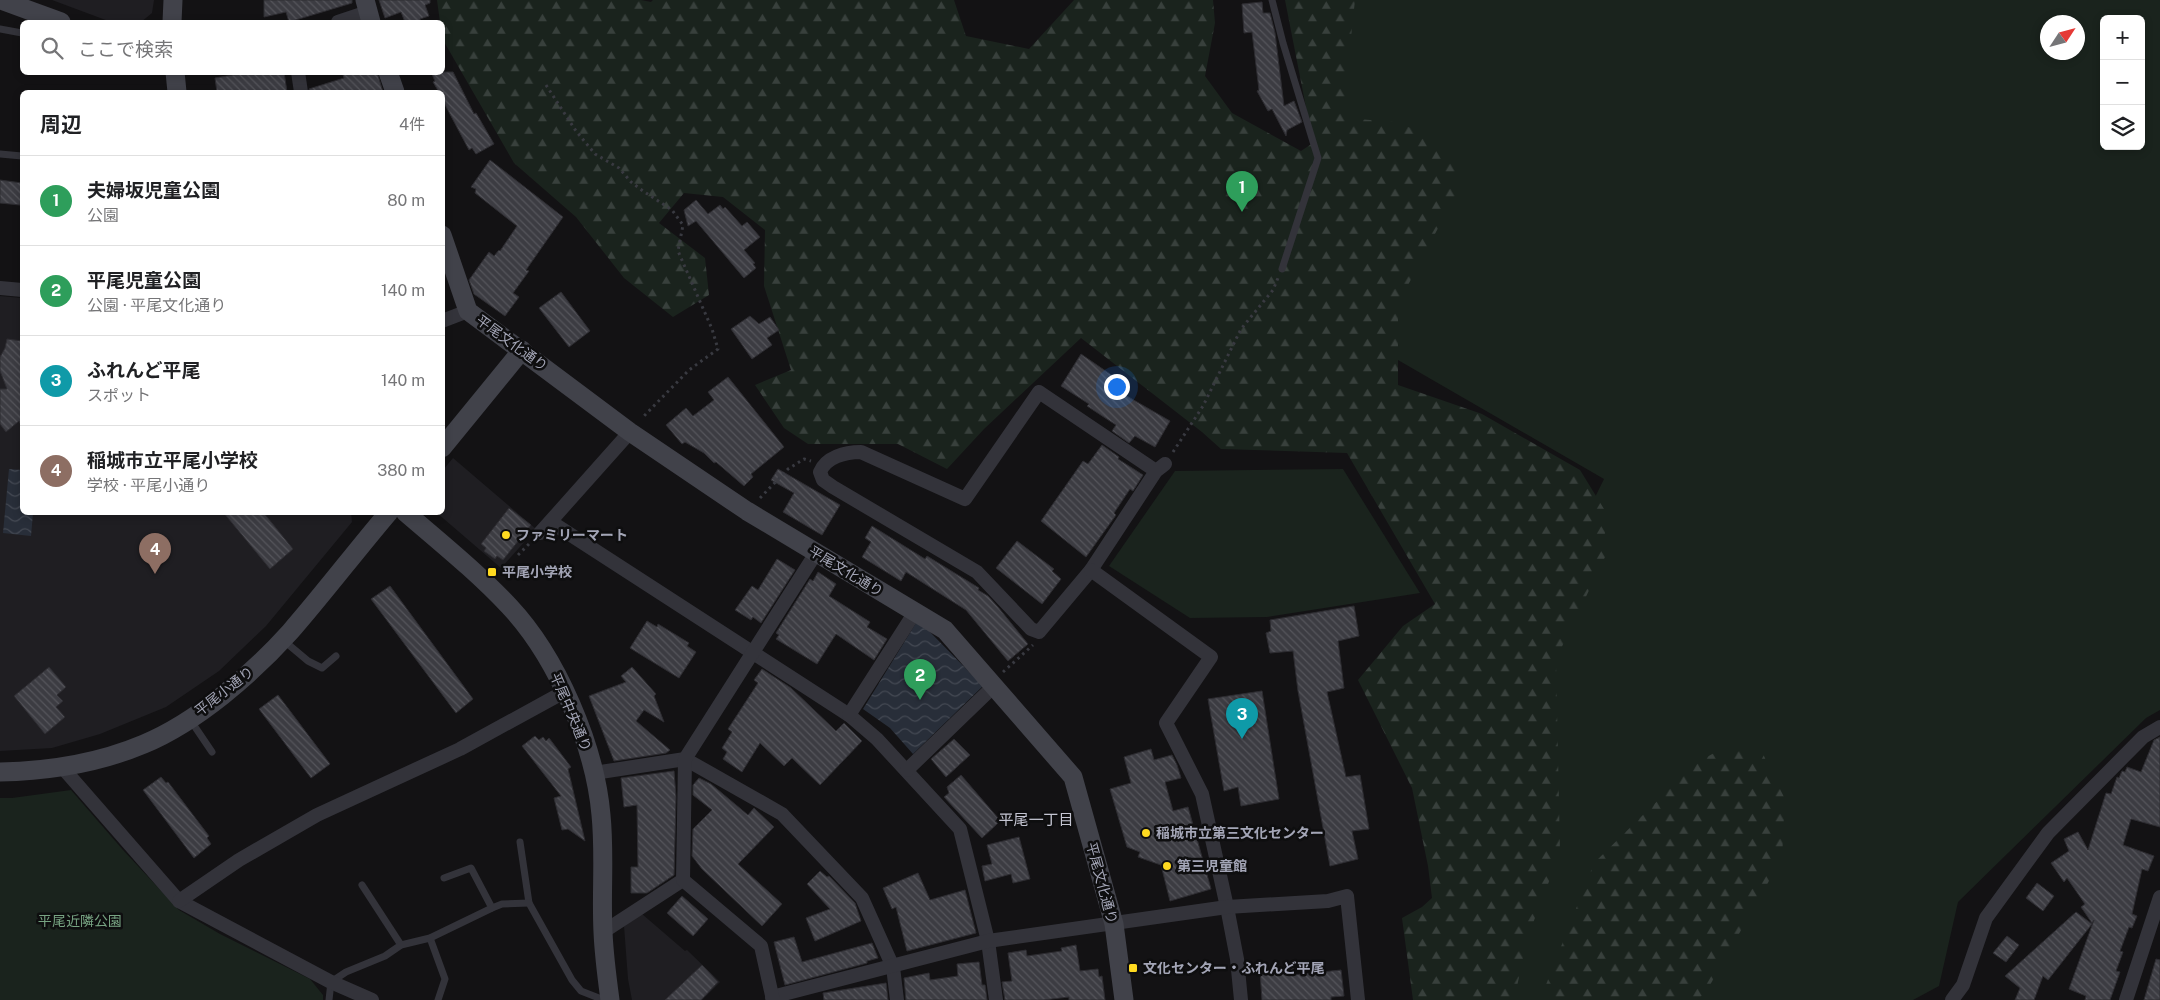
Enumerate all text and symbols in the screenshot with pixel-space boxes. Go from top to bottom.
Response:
north arrow [2040,15,2085,60]
map controls [2100,15,2145,150]
button: + [2100,15,2145,60]
search box [20,20,445,75]
icon: search [38,34,66,62]
text: ここで検索 [78,38,173,60]
button: − [2100,60,2145,105]
button: layers [2100,105,2145,150]
text: 周辺 [40,112,82,137]
text: 4件 [399,115,425,134]
pin: 1 [1226,171,1258,212]
text: 夫婦坂児童公園 [87,179,220,201]
text: 1 [53,191,59,210]
text: 80 m [387,191,425,210]
text: 公園 [87,206,119,225]
text: 平尾児童公園 [87,269,201,291]
text: 2 [51,281,61,300]
text: 140 m [381,281,425,300]
text: 公園 · 平尾文化通り [87,296,226,315]
street label: 平尾文化通り [473,312,551,374]
text: ふれんど平尾 [87,359,200,381]
text: 3 [51,371,61,390]
text: 140 m [381,371,425,390]
your location [1104,374,1130,400]
text: スポット [87,386,151,405]
text: 稲城市立平尾小学校 [87,449,258,471]
text: 4 [51,461,61,480]
text: 380 m [377,461,425,480]
text: 学校 · 平尾小通り [87,476,210,495]
place label: ファミリーマート [516,527,628,543]
marker: ファミリーマート [500,529,512,541]
pin: 4 [139,533,171,574]
street label: 平尾文化通り [806,543,886,599]
place label: 平尾小学校 [502,564,572,580]
marker: 平尾小学校 [486,566,498,578]
pin: 2 [904,659,936,700]
street label: 平尾小通り [191,663,257,719]
street label: 平尾中央通り [547,670,595,754]
pin: 3 [1226,698,1258,739]
district label: 平尾一丁目 [998,811,1074,828]
place label: 稲城市立第三文化センター [1156,825,1324,841]
marker: 稲城市立第三文化センター [1140,827,1152,839]
street label: 平尾文化通り [1083,840,1121,926]
place label: 第三児童館 [1177,858,1247,874]
marker: 第三児童館 [1161,860,1173,872]
park label: 平尾近隣公園 [38,913,122,929]
place label: 文化センター・ふれんど平尾 [1143,960,1325,976]
marker: 文化センター・ふれんど平尾 [1127,962,1139,974]

